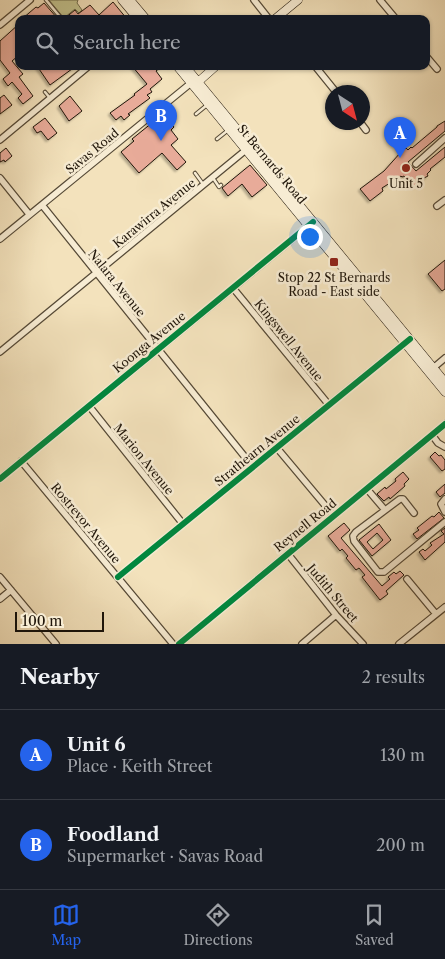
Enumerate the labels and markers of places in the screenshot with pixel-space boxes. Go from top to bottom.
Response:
pin: B [145,100,177,141]
pin: A [384,117,416,158]
marker: Unit 5 [400,162,412,174]
place label: Unit 5 [389,176,423,191]
marker: Stop 22 St Bernards Road - East side [328,256,340,268]
place label: Stop 22 St Bernards Road - East side [278,270,390,299]

